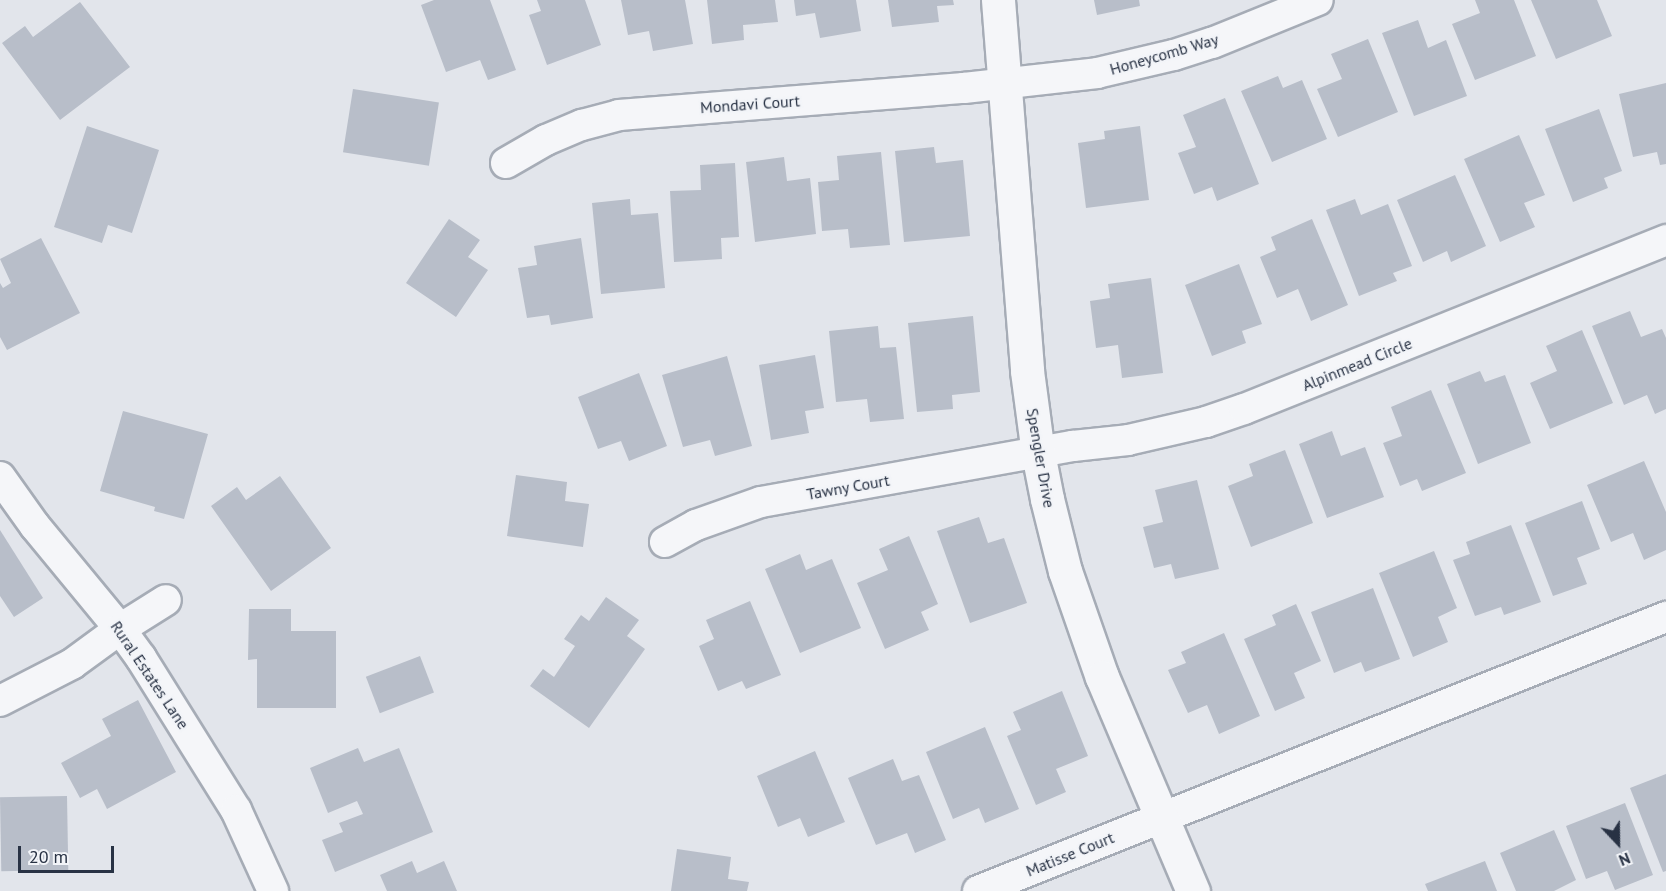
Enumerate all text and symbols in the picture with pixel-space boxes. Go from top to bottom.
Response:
street label: Honeycomb Way [1107,29,1221,79]
street label: Mondavi Court [699,91,801,117]
street label: Alpinmead Circle [1299,333,1415,395]
street label: Spengler Drive [1023,407,1059,509]
street label: Tawny Court [805,470,891,504]
street label: Rural Estates Lane [107,617,193,733]
north arrow [1588,813,1648,873]
street label: Matisse Court [1023,828,1117,880]
scale bar [21,834,117,872]
text: 20 m [29,845,68,868]
text: N [1616,848,1633,871]

